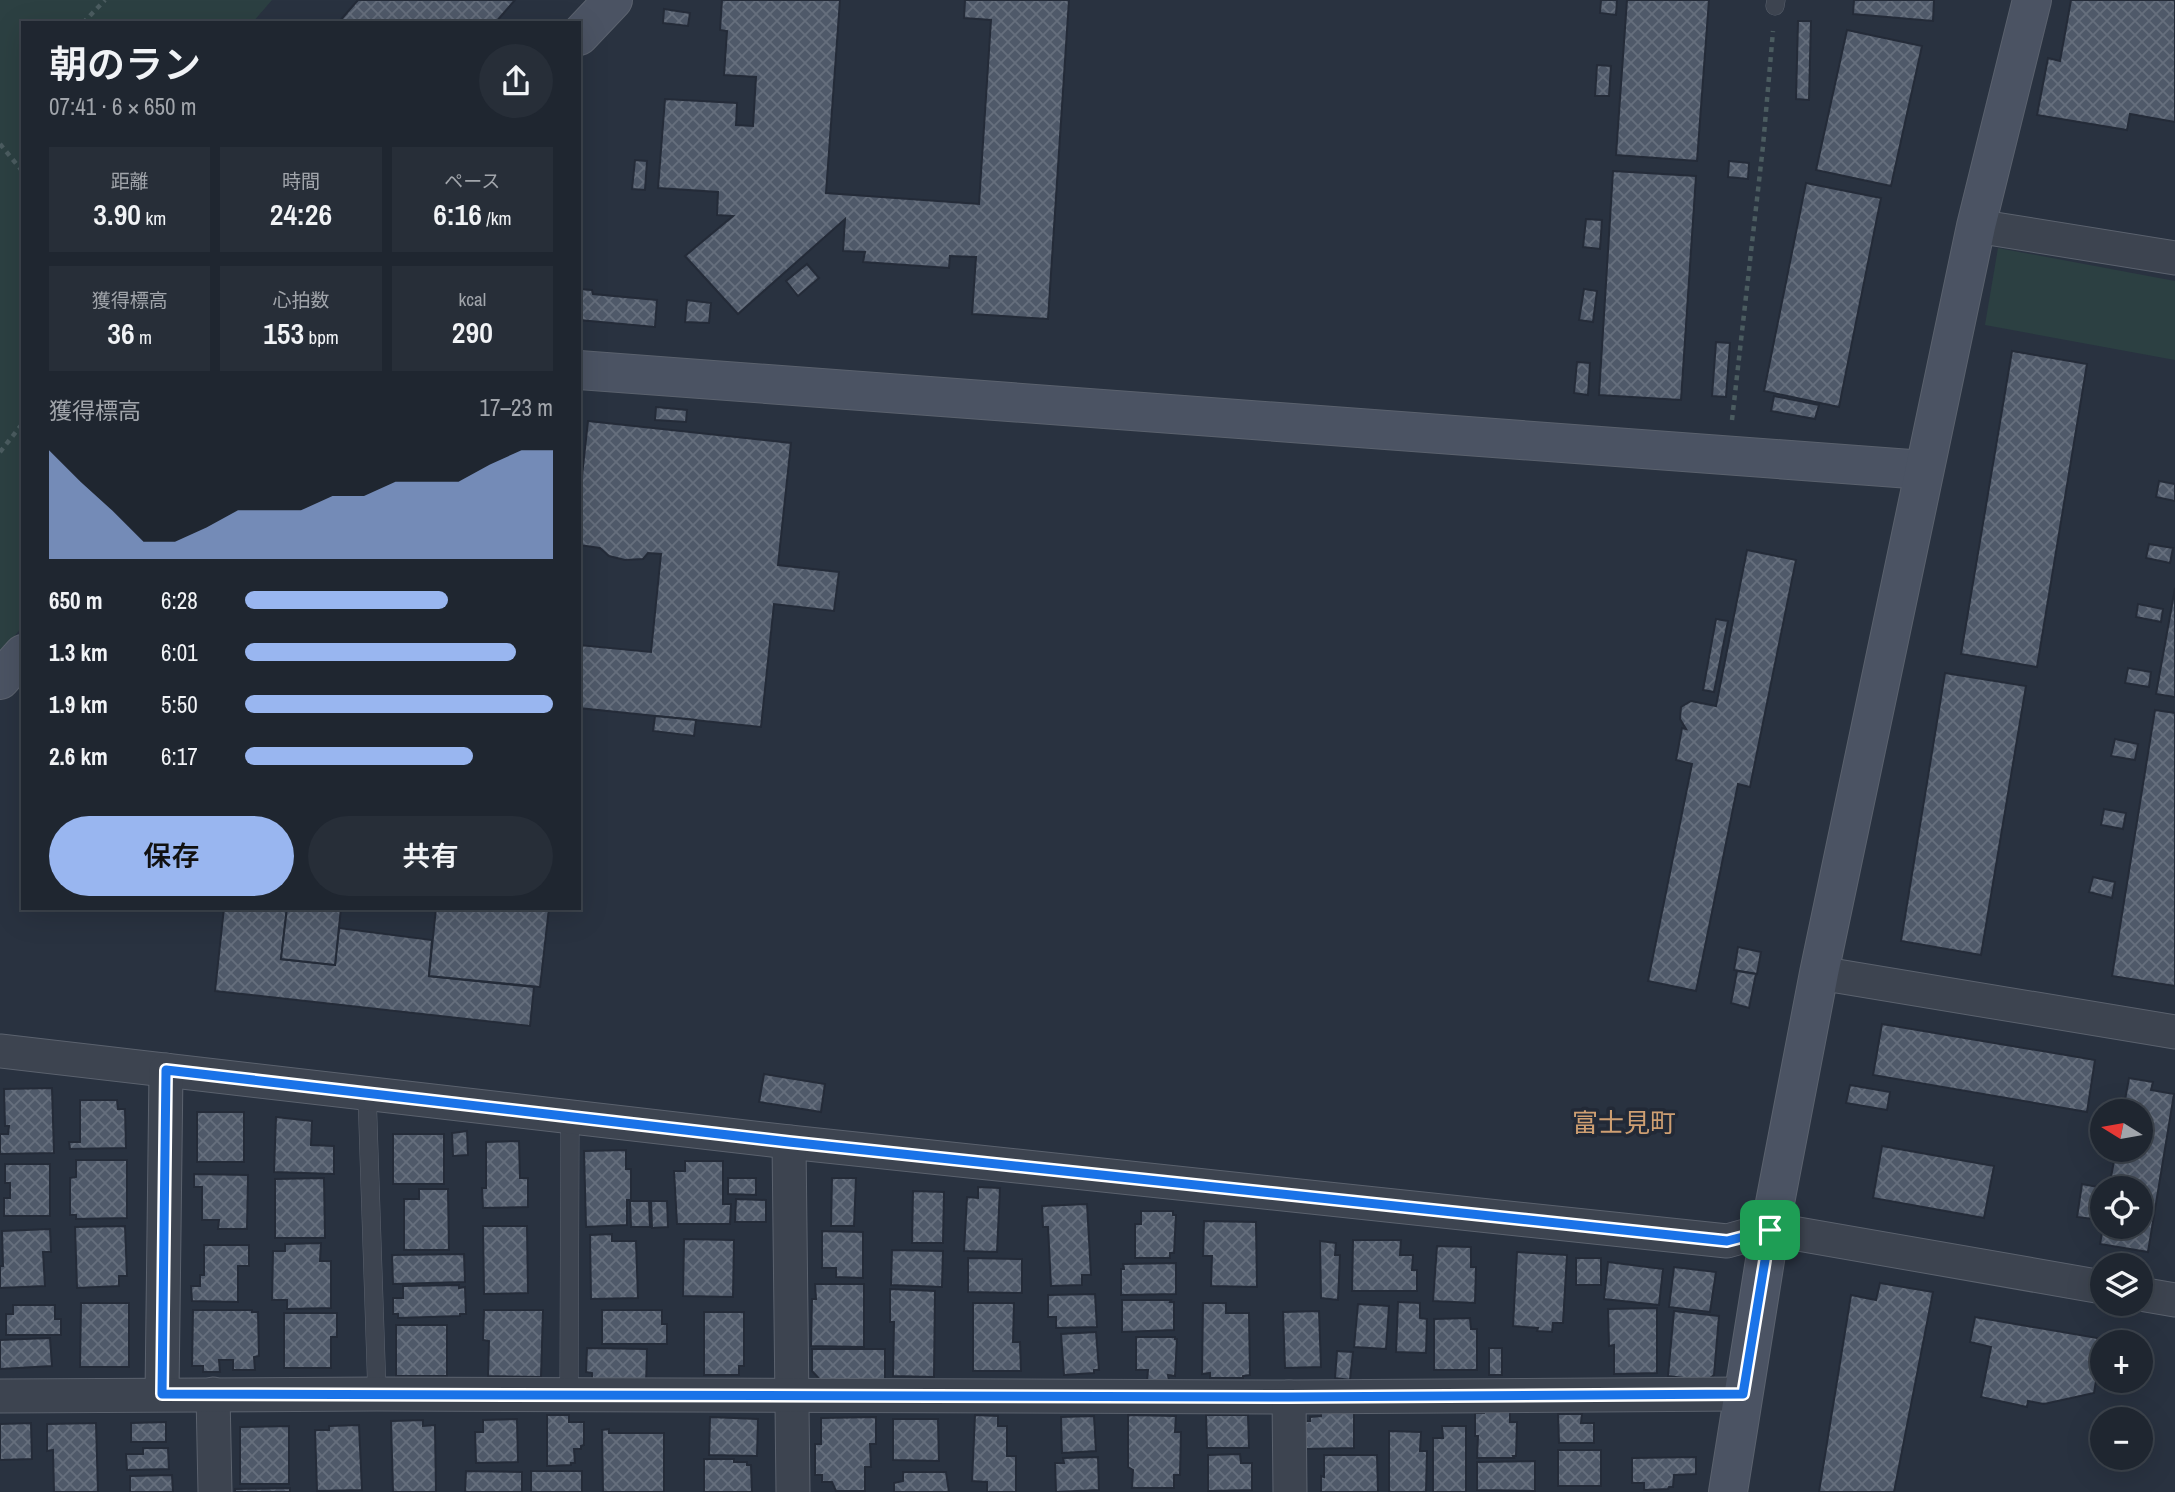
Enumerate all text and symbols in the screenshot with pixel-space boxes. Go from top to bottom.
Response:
text: 朝のラン [49,39,201,90]
button: share [479,44,553,118]
text: 07:41 · 6 × 650 m [49,91,196,122]
text: 距離 [111,168,149,194]
text: 時間 [282,168,320,194]
text: ペース [444,168,500,194]
text: 3.90 [93,194,141,234]
text: 24:26 [270,194,332,234]
text: 6:16 [433,194,482,234]
text: km [141,205,166,231]
text: /km [482,205,511,231]
text: kcal [458,286,486,312]
text: 獲得標高 [92,287,168,313]
text: 心拍数 [272,287,330,313]
text: 290 [452,312,493,352]
text: 36 [107,313,135,353]
text: 153 [263,313,304,353]
text: m [135,324,152,350]
text: bpm [304,324,339,350]
text: 17–23 m [480,392,553,423]
text: 獲得標高 [49,395,141,426]
text: 650 m [49,585,102,616]
text: 6:28 [161,585,198,616]
text: 1.3 km [49,637,108,668]
text: 6:01 [161,637,198,668]
text: 1.9 km [49,689,108,720]
text: 5:50 [161,689,198,720]
text: 2.6 km [49,741,108,772]
text: 6:17 [161,741,198,772]
button: 保存 [49,816,294,896]
button: 共有 [308,816,553,896]
north arrow [2090,1099,2152,1162]
map controls [2090,1099,2153,1470]
district label: 富士見町 [1572,1105,1676,1140]
button: locate [2090,1176,2153,1239]
pin [1740,1200,1800,1260]
icon: arrive [1751,1211,1789,1249]
button: layers [2090,1253,2153,1316]
button: + [2090,1330,2153,1393]
button: − [2090,1407,2153,1470]

